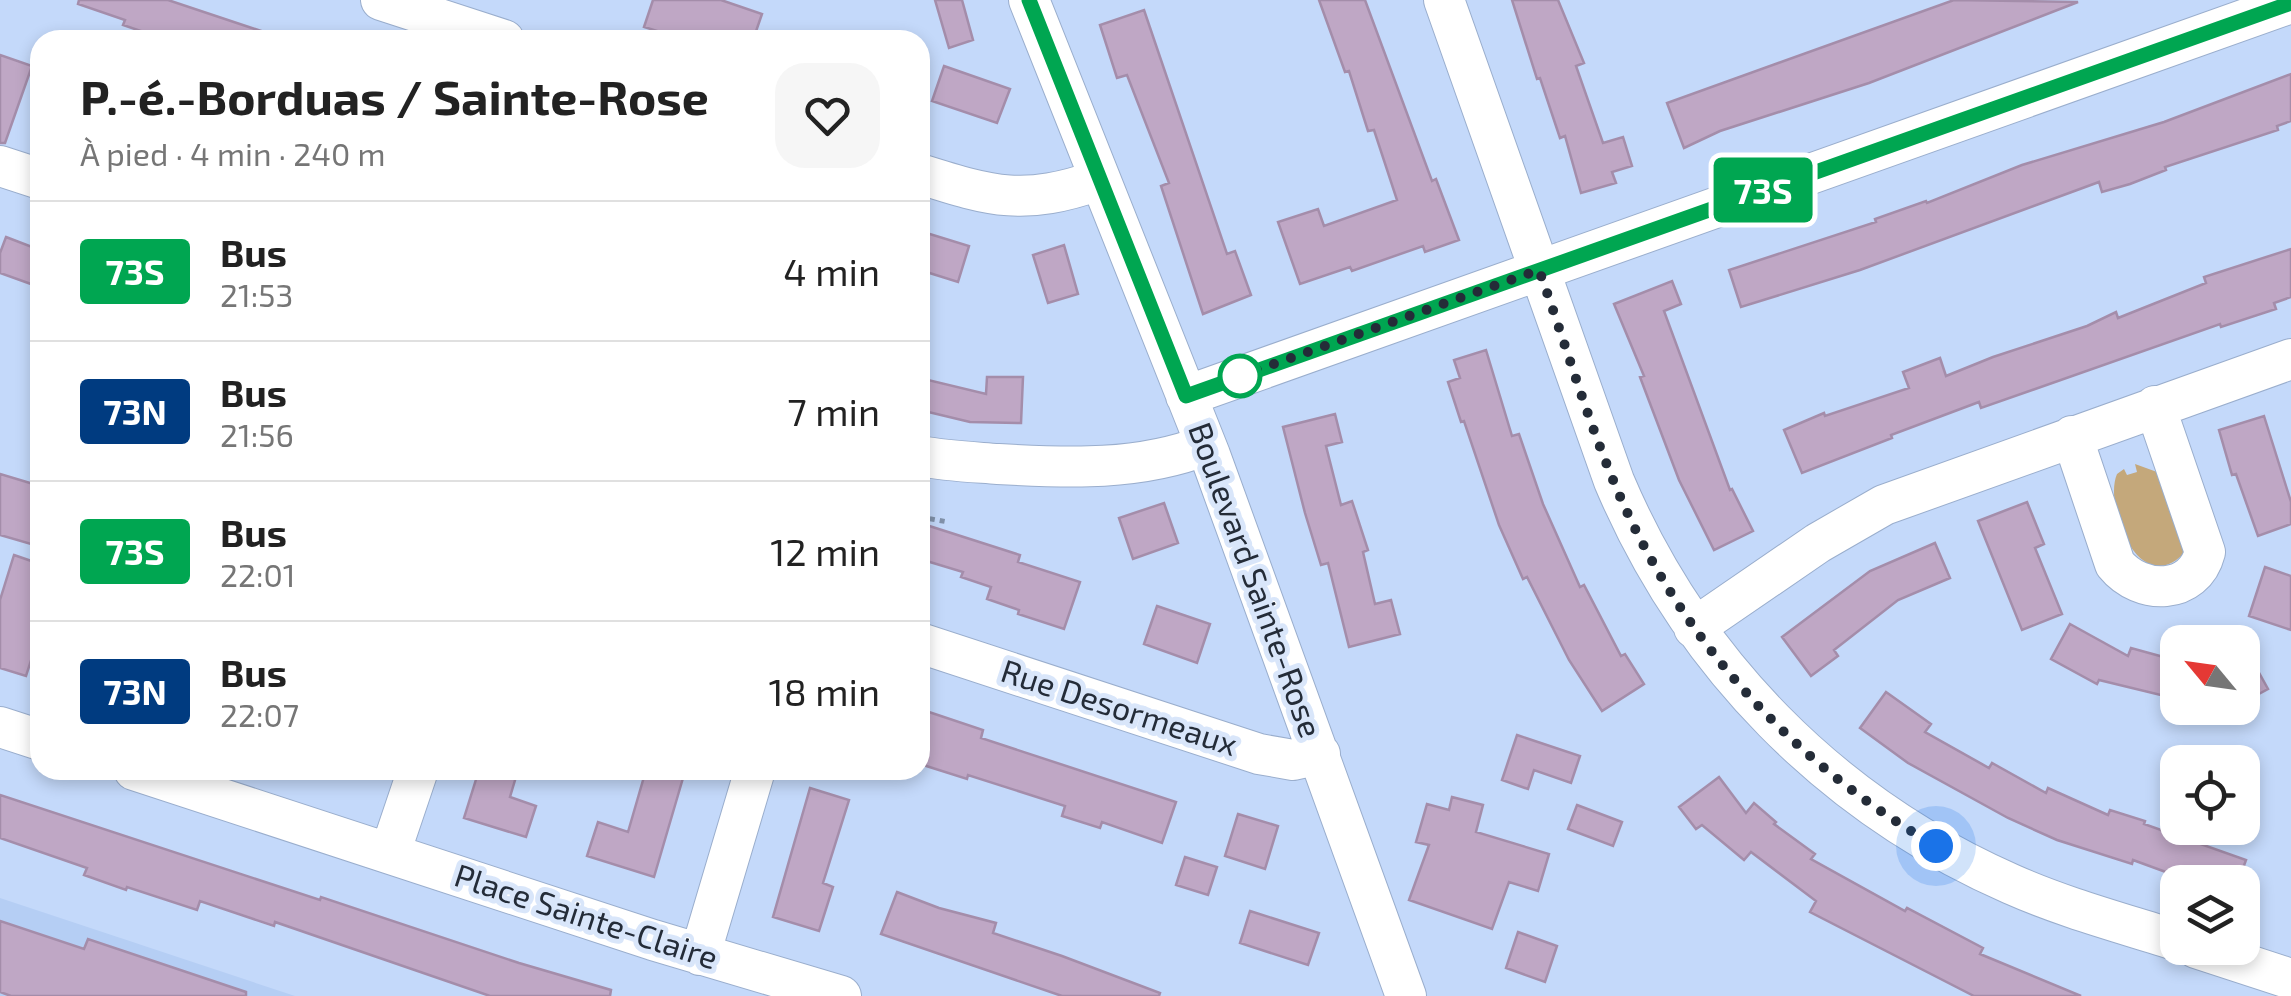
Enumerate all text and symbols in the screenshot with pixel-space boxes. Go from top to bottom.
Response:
button: heart [775,63,880,168]
text: P.-é.-Borduas / Sainte-Rose [80,67,709,125]
text: À pied · 4 min · 240 m [80,134,385,172]
line badge: 73S [1706,158,1820,222]
text: 73S [1734,169,1792,211]
text: Bus [220,229,287,275]
text: 4 min [783,248,880,294]
text: 73S [106,250,164,292]
text: 21:53 [220,275,293,313]
unlabelled marker [1219,355,1261,397]
text: Bus [220,369,287,415]
text: 7 min [787,388,880,434]
text: 73N [103,390,167,432]
text: 21:56 [220,415,294,453]
street label: Boulevard Sainte-Rose [1182,417,1332,742]
text: Bus [220,509,287,555]
text: 12 min [770,528,880,574]
text: 73S [106,530,164,572]
text: 22:01 [220,555,296,593]
north arrow [2160,625,2260,725]
map controls [2160,625,2260,965]
text: Bus [220,649,287,695]
street label: Rue Desormeaux [997,650,1243,762]
text: 18 min [769,668,880,714]
text: 73N [103,670,167,712]
text: 22:07 [220,695,299,733]
button: locate [2160,745,2260,845]
your location [1911,821,1961,871]
street label: Place Sainte-Claire [450,855,723,976]
button: layers [2160,865,2260,965]

